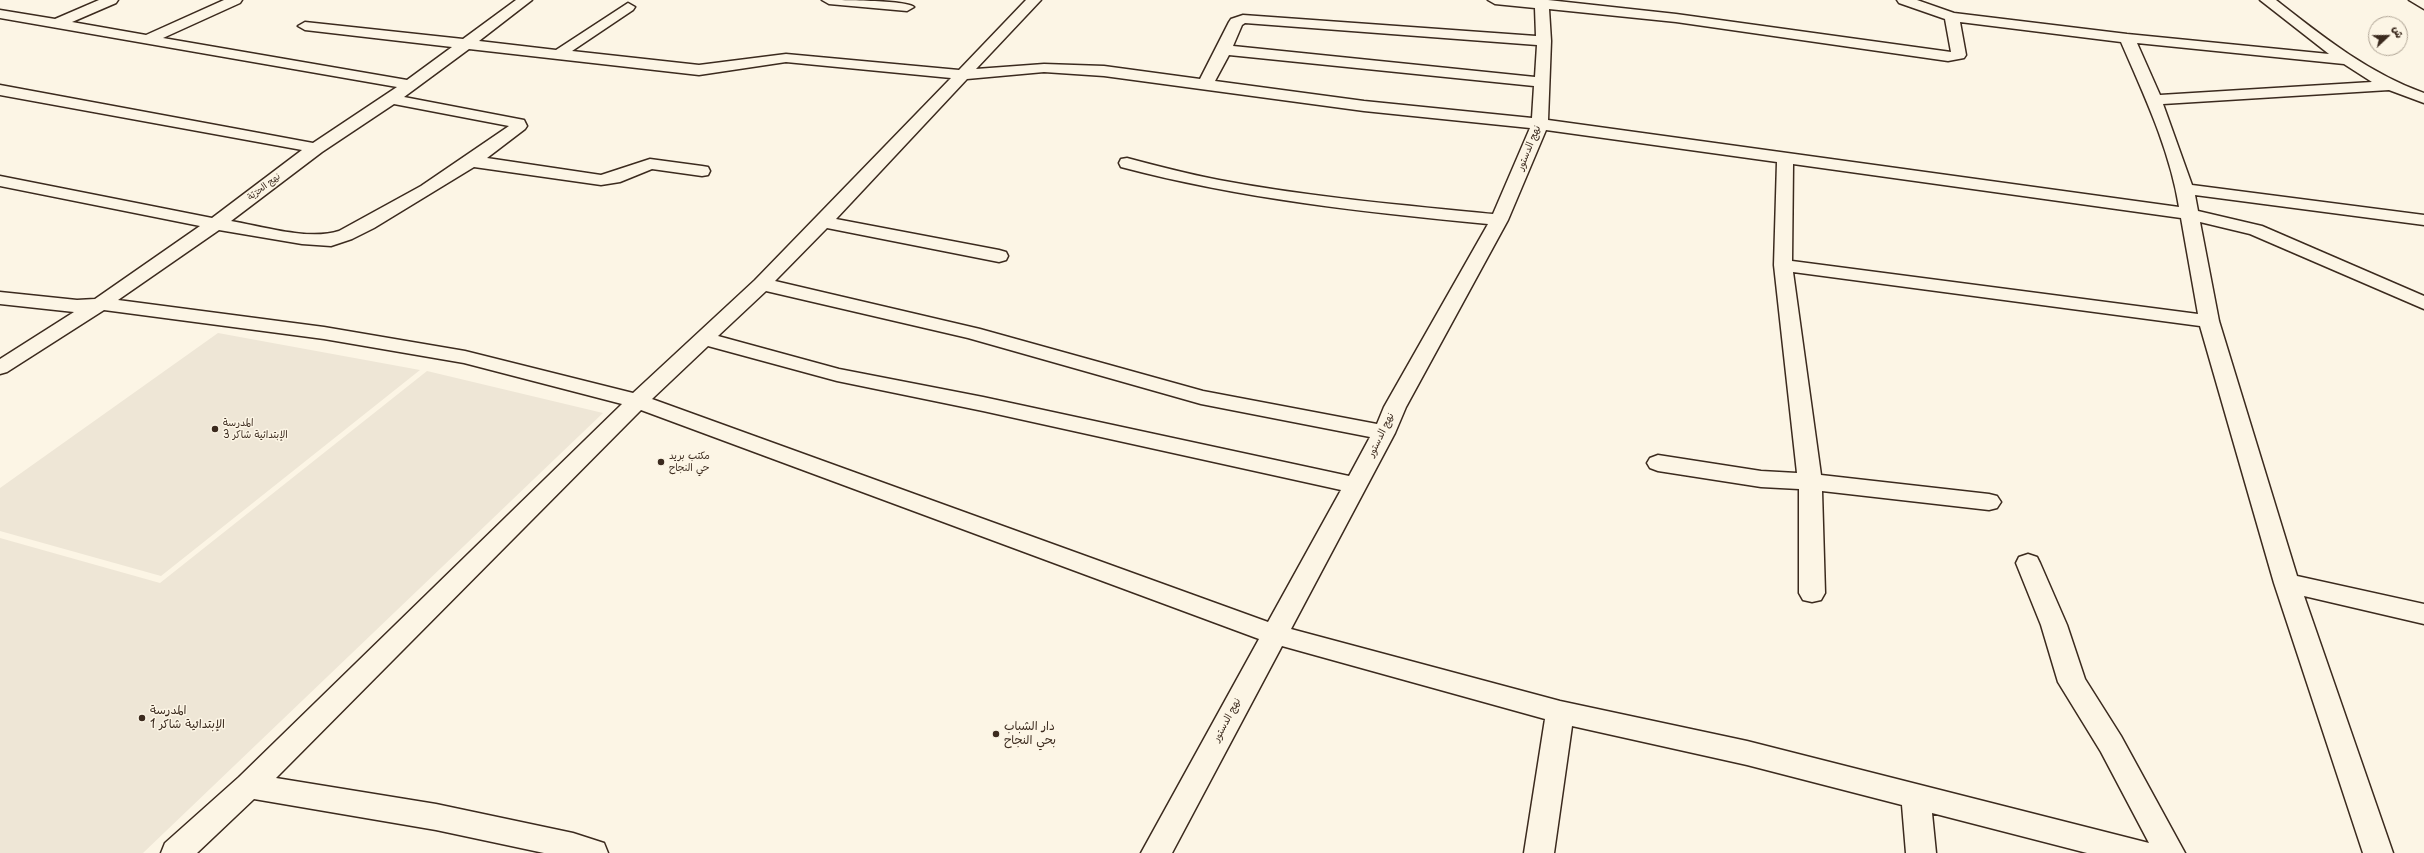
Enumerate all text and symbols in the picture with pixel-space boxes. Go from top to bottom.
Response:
north arrow [2368,16,2408,56]
text: ش [2389,23,2409,40]
street label: نهج الدستور [1515,124,1543,172]
street label: نهج الحرّيّة [245,171,283,203]
street label: نهج الدستور [1365,411,1397,459]
place label: المدرسة الإبتدائية شاكر 3 [223,417,288,440]
marker: المدرسة الإبتدائية شاكر 3 [210,424,220,434]
place label: مكتب بريد حي النجاح [669,450,710,474]
marker: مكتب بريد حي النجاح [656,457,666,467]
street label: نهج الدستور [1211,696,1243,744]
place label: المدرسة الإبتدائية شاكر 1 [150,704,225,732]
marker: المدرسة الإبتدائية شاكر 1 [137,713,147,723]
place label: دار الشباب بحي النجاح [1004,720,1056,748]
marker: دار الشباب بحي النجاح [991,729,1001,739]

